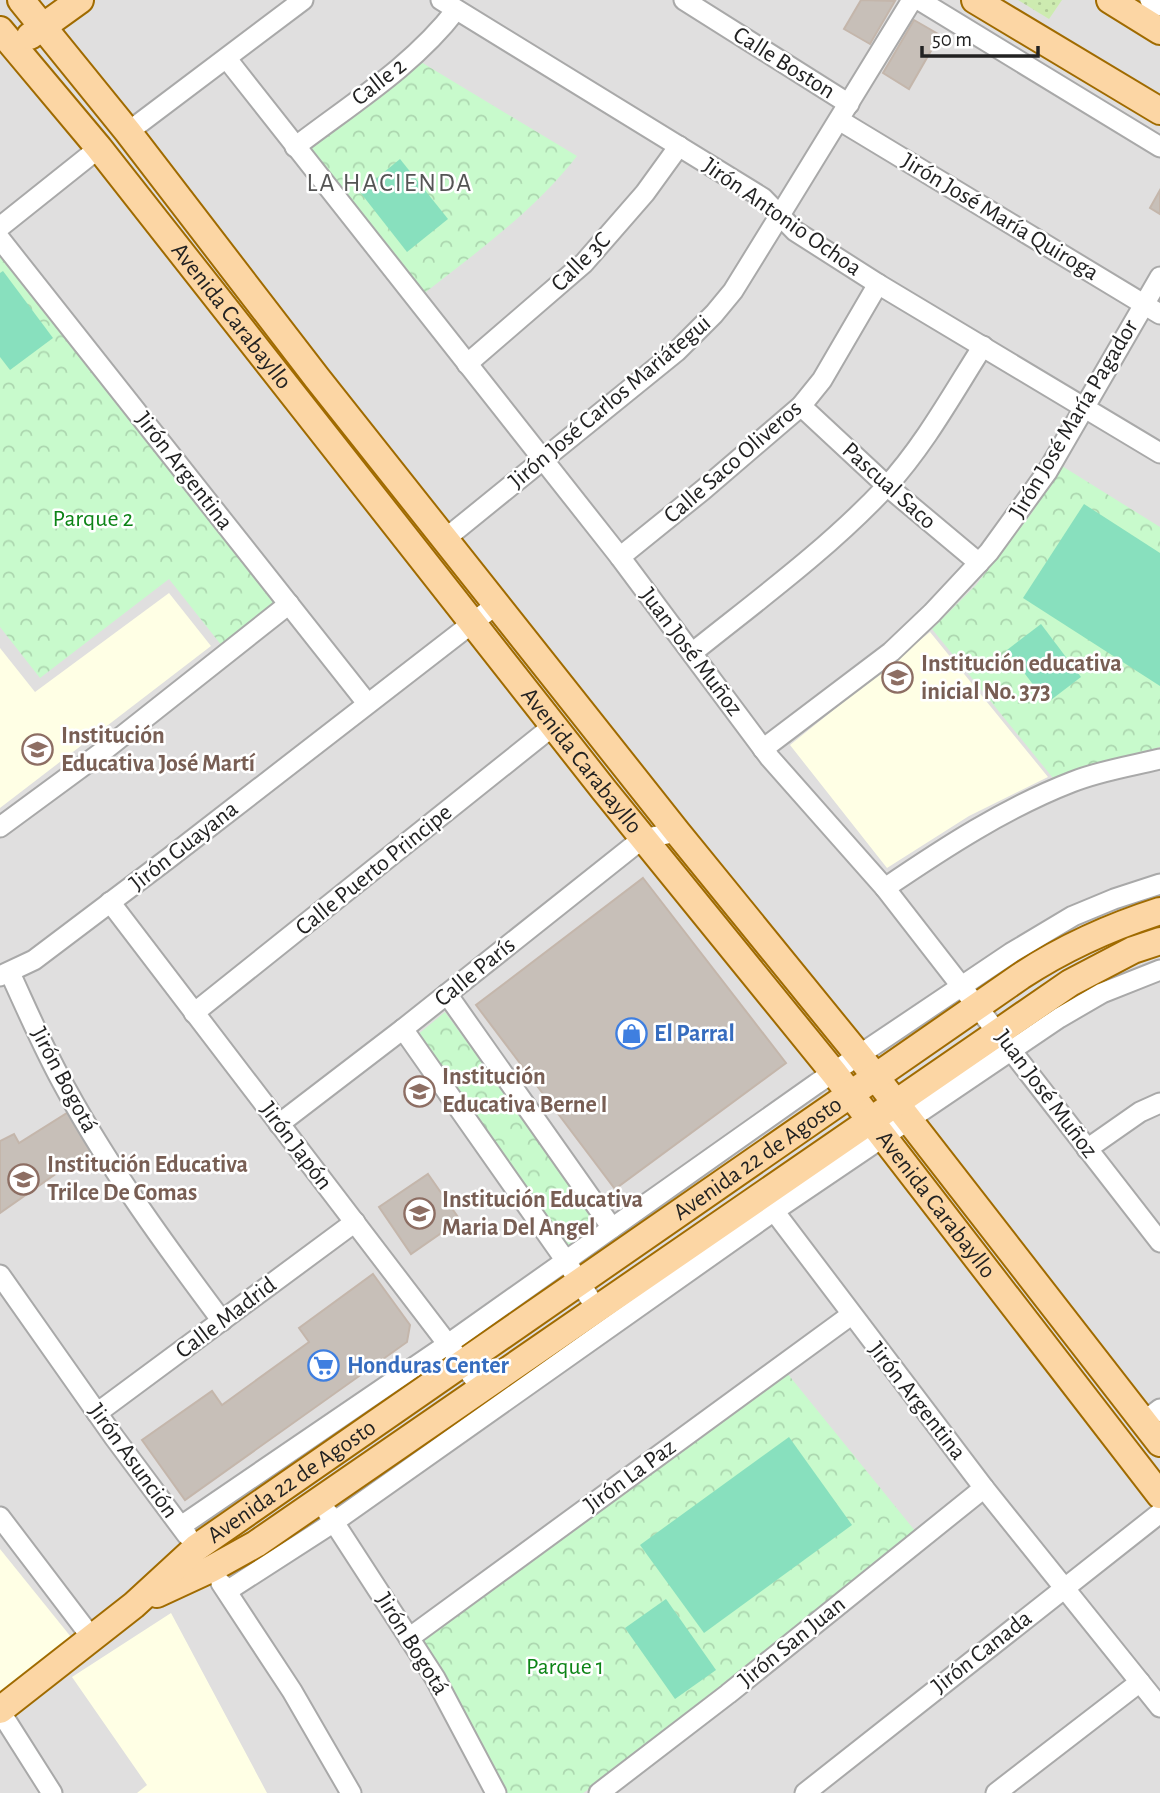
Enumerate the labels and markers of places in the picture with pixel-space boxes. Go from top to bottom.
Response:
place label: Institución educativa inicial No. 373 [921,652,1122,704]
school or university icon: Institución educativa inicial No. 373 [881,661,915,695]
place label: Institución Educativa José Martí [61,724,256,776]
school or university icon: Institución Educativa José Martí [21,733,55,767]
shop icon: El Parral [614,1017,648,1051]
place label: El Parral [654,1022,735,1046]
place label: Institución Educativa Berne I [442,1065,608,1117]
school or university icon: Institución Educativa Berne I [402,1074,436,1108]
place label: Institución Educativa Trilce De Comas [47,1153,248,1205]
school or university icon: Institución Educativa Trilce De Comas [7,1162,41,1196]
place label: Institución Educativa Maria Del Angel [442,1188,643,1240]
school or university icon: Institución Educativa Maria Del Angel [402,1197,436,1231]
supermarket icon: Honduras Center [307,1349,341,1383]
place label: Honduras Center [347,1354,509,1378]

